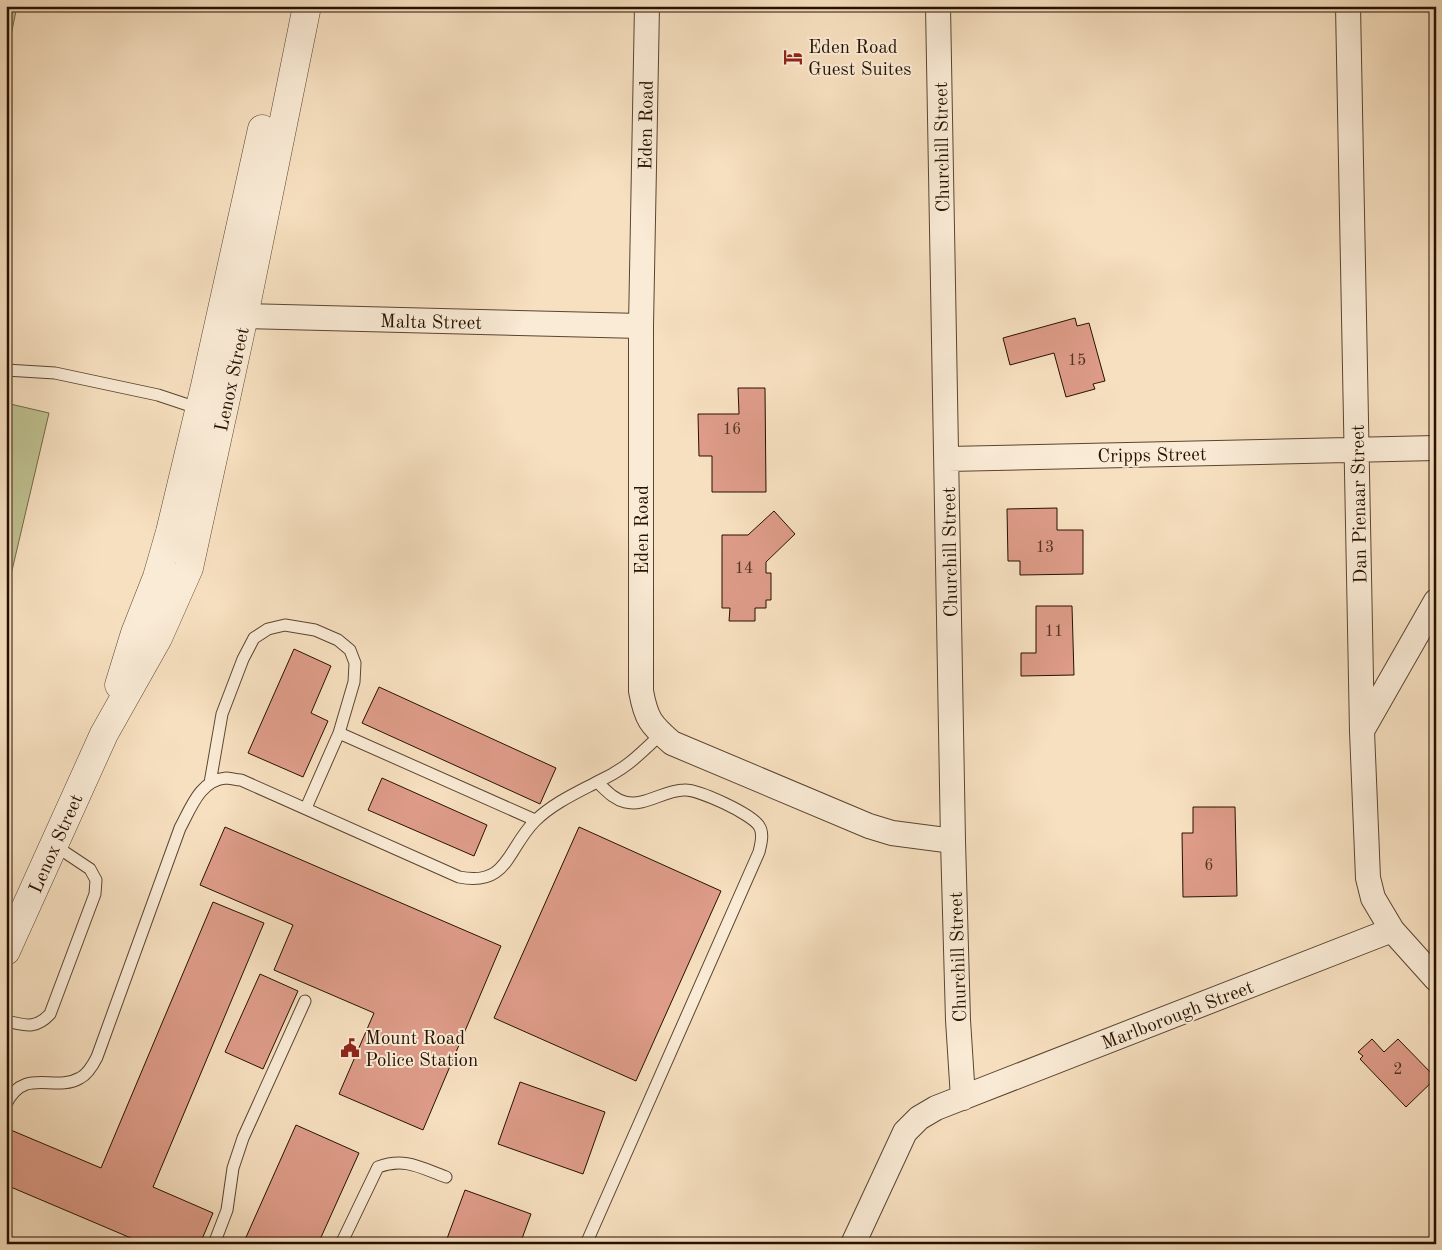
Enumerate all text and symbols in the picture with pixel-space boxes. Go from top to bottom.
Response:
place label: Eden Road Guest Suites [808,39,911,80]
hotel icon: Eden Road Guest Suites [782,46,804,68]
street label: Eden Road [637,80,658,170]
street label: Churchill Street [933,81,954,212]
street label: Malta Street [380,313,482,334]
street label: Lenox Street [213,326,254,433]
house number: 15 [1068,353,1086,369]
house number: 16 [723,422,741,438]
street label: Dan Pienaar Street [1350,424,1371,584]
street label: Cripps Street [1097,446,1207,467]
street label: Eden Road [634,485,653,575]
street label: Churchill Street [941,486,962,617]
house number: 13 [1036,540,1054,556]
house number: 14 [735,561,753,577]
house number: 11 [1045,624,1063,640]
street label: Lenox Street [27,792,88,896]
house number: 6 [1204,858,1214,874]
street label: Churchill Street [948,891,971,1023]
street label: Marlborough Street [1099,979,1256,1054]
place label: Mount Road Police Station [365,1030,478,1071]
public building icon: Mount Road Police Station [339,1037,361,1059]
house number: 2 [1393,1062,1403,1078]

